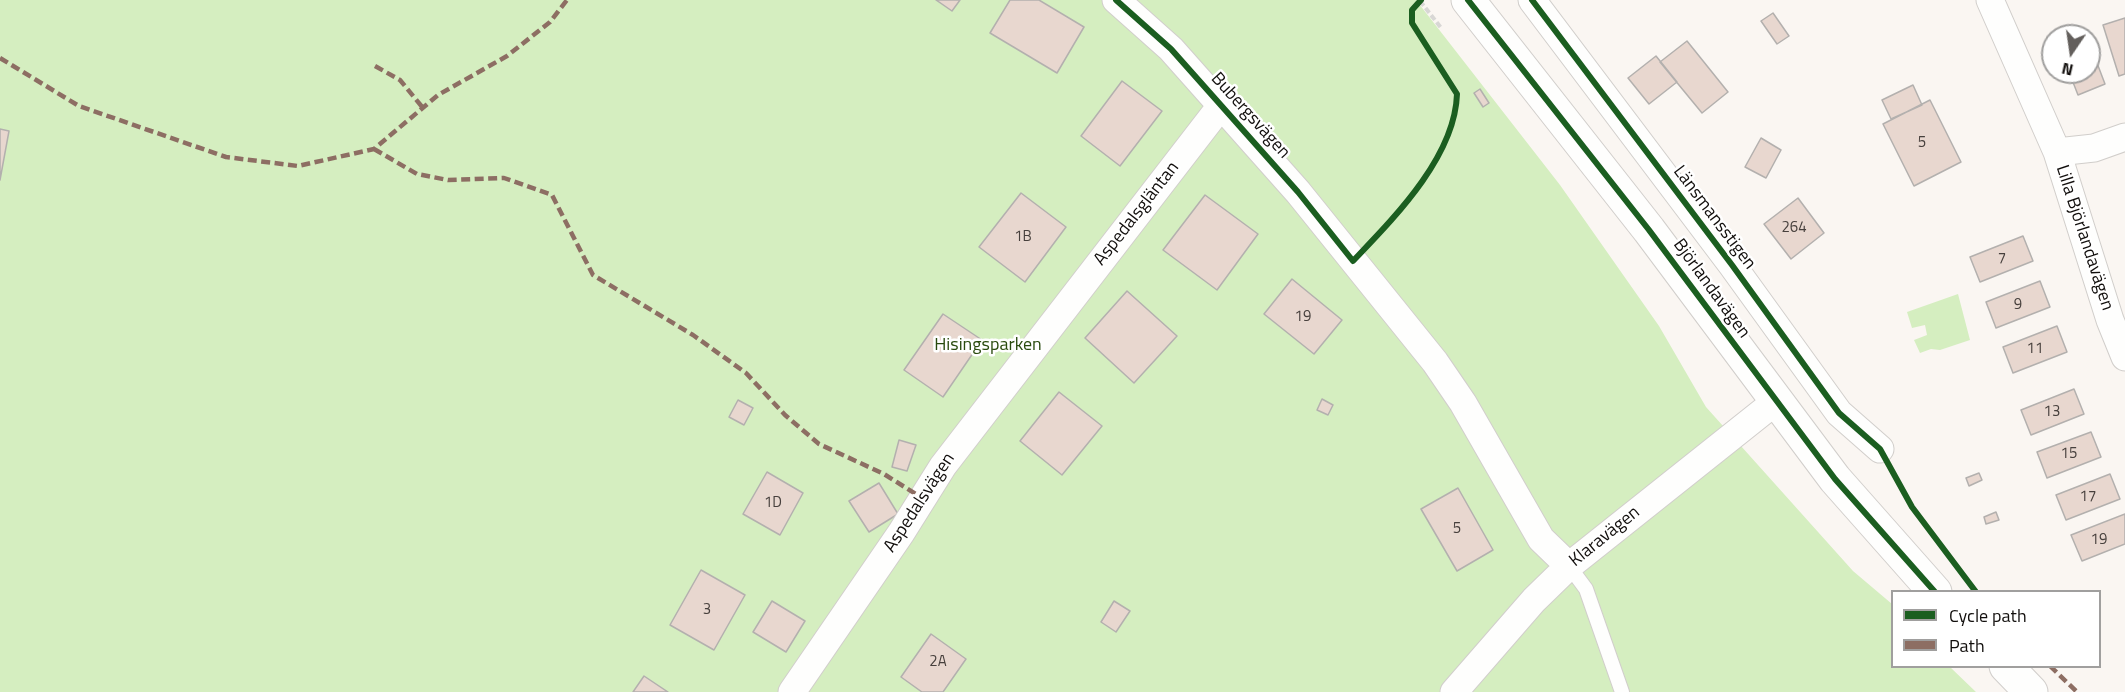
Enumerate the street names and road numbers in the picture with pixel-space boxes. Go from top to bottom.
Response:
street label: Bubergsvägen [1206,69,1294,163]
street label: Aspedalsgläntan [1090,158,1184,270]
street label: Länsmansstigen [1668,162,1760,274]
street label: Lilla Björlandavägen [2050,163,2118,313]
street label: Björlandavägen [1668,235,1754,343]
street label: Aspedalsvägen [880,449,960,557]
street label: Klaravägen [1566,502,1644,572]

